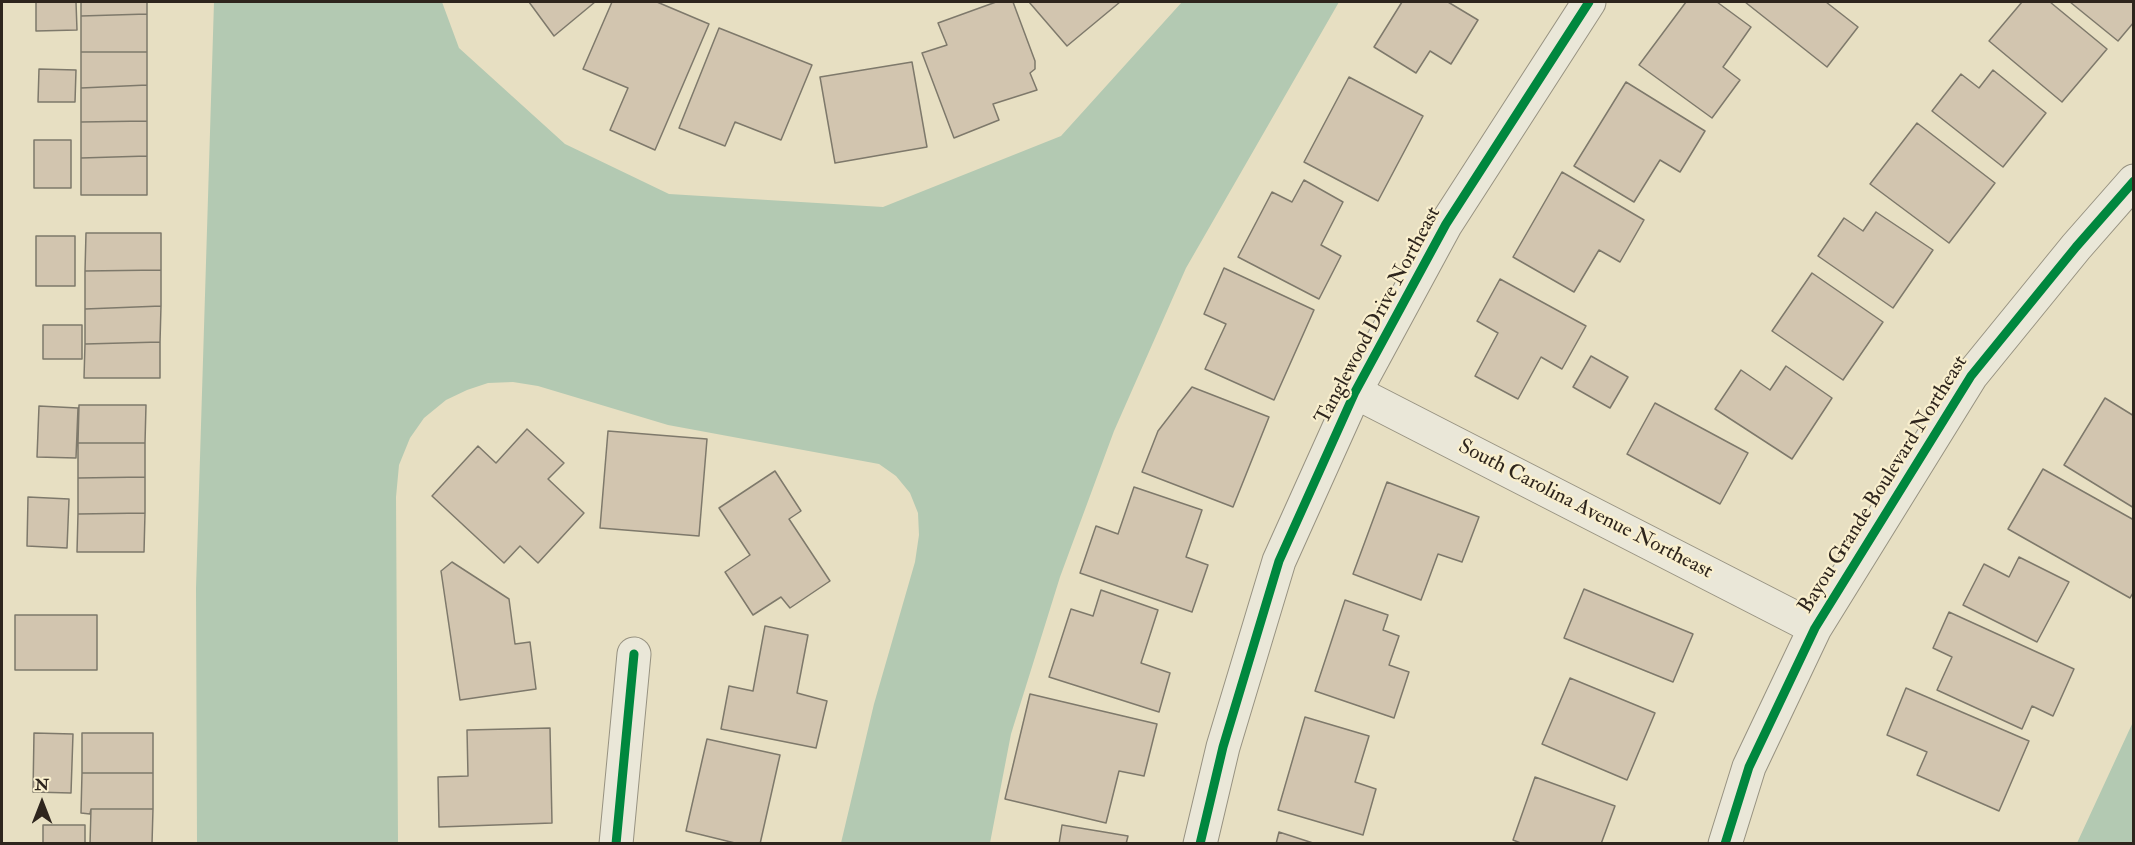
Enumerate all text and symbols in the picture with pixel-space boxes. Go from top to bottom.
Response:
street label: Tanglewood Drive Northeast [1311,203,1447,429]
street label: Bayou Grande Boulevard Northeast [1794,351,1974,619]
street label: South Carolina Avenue Northeast [1454,435,1716,585]
north arrow [12,773,72,833]
text: N [35,775,49,795]

